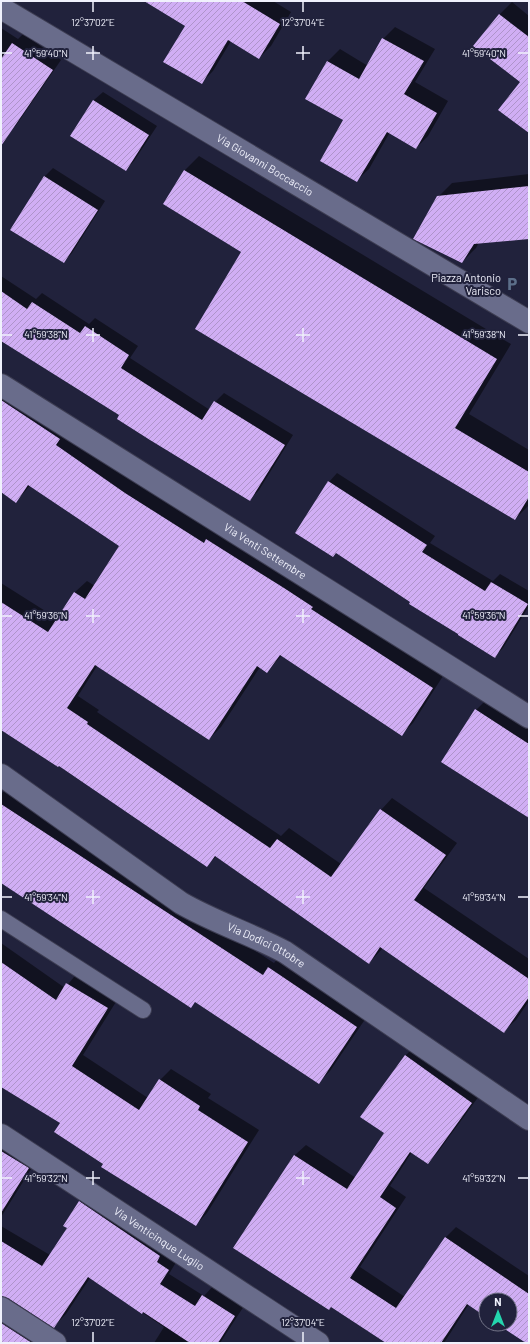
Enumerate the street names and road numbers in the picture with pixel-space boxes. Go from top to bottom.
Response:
street label: Via Giovanni Boccaccio [214,131,316,198]
street label: Via Venti Settembre [222,520,309,581]
street label: Via Dodici Ottobre [225,919,308,970]
street label: Via Venticinque Luglio [112,1204,207,1273]

